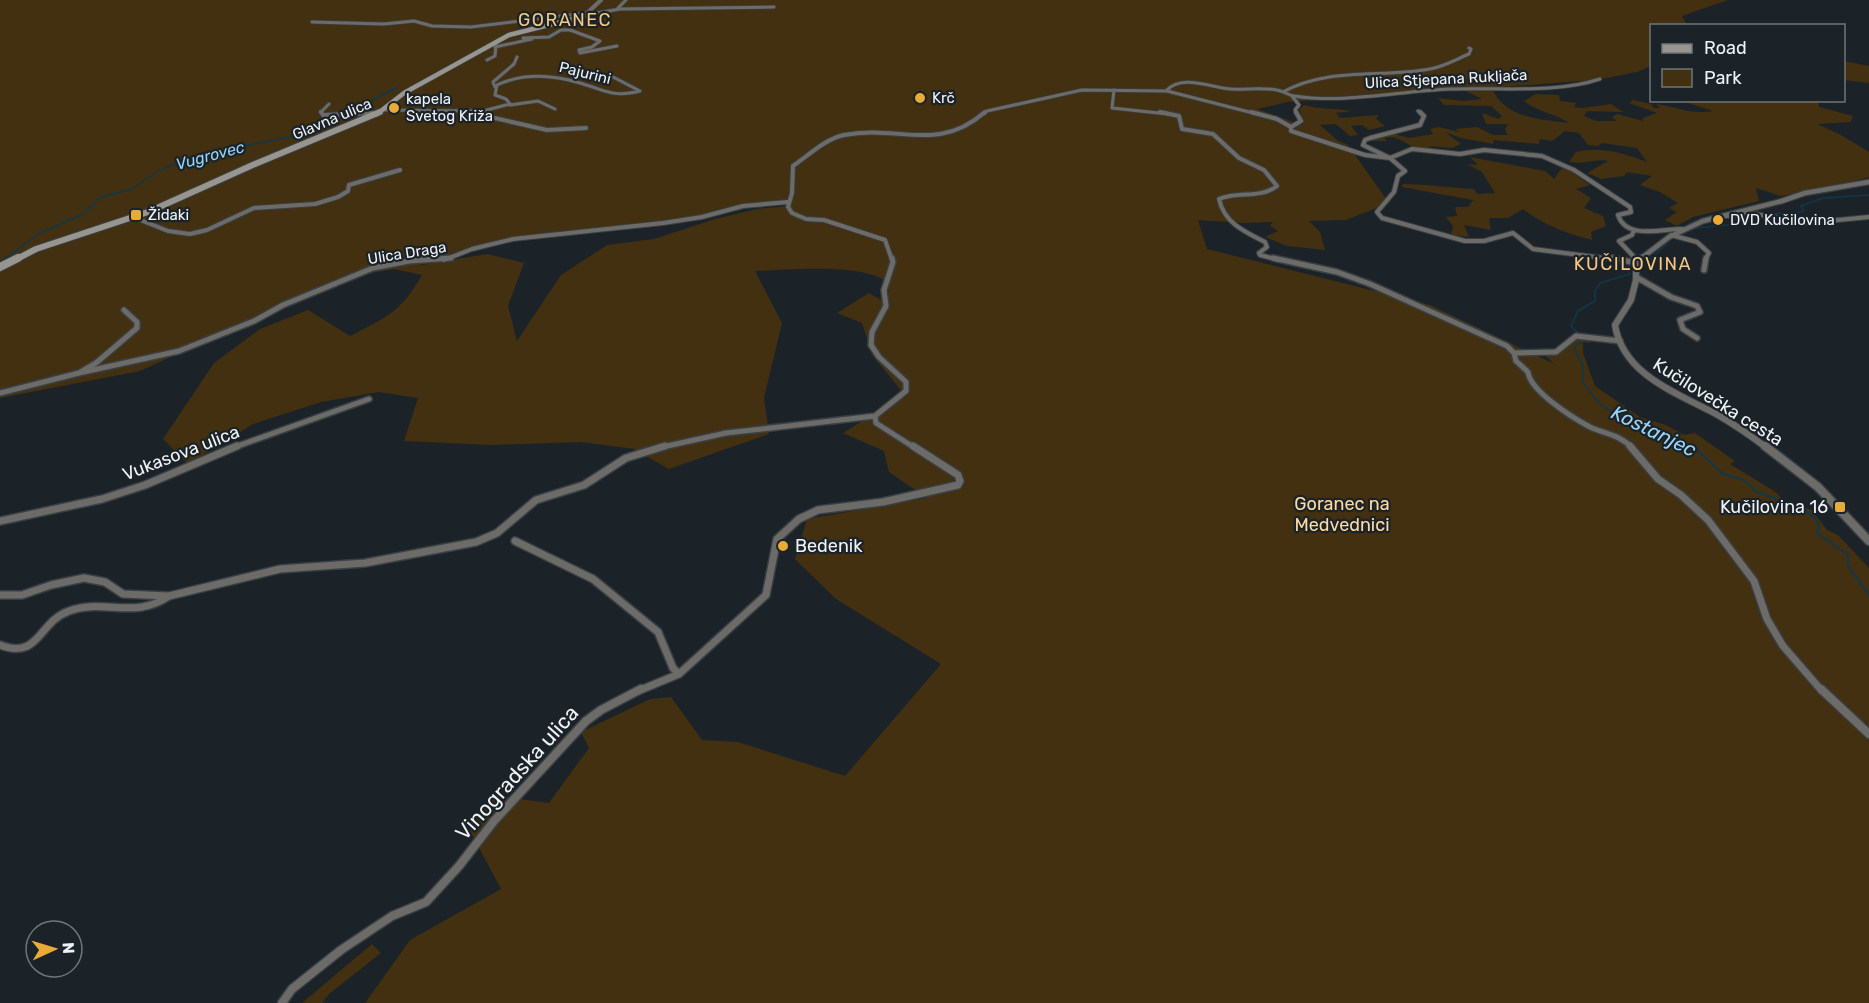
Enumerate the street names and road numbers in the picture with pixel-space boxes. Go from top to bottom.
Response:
street label: Pajurini [557,58,613,88]
street label: Ulica Stjepana Rukljača [1364,66,1528,92]
street label: Glavna ulica [290,94,374,144]
street label: Ulica Draga [366,238,448,268]
street label: Kučilovečka cesta [1649,353,1787,451]
street label: Vukasova ulica [119,421,243,485]
street label: Vinogradska ulica [450,700,583,845]

